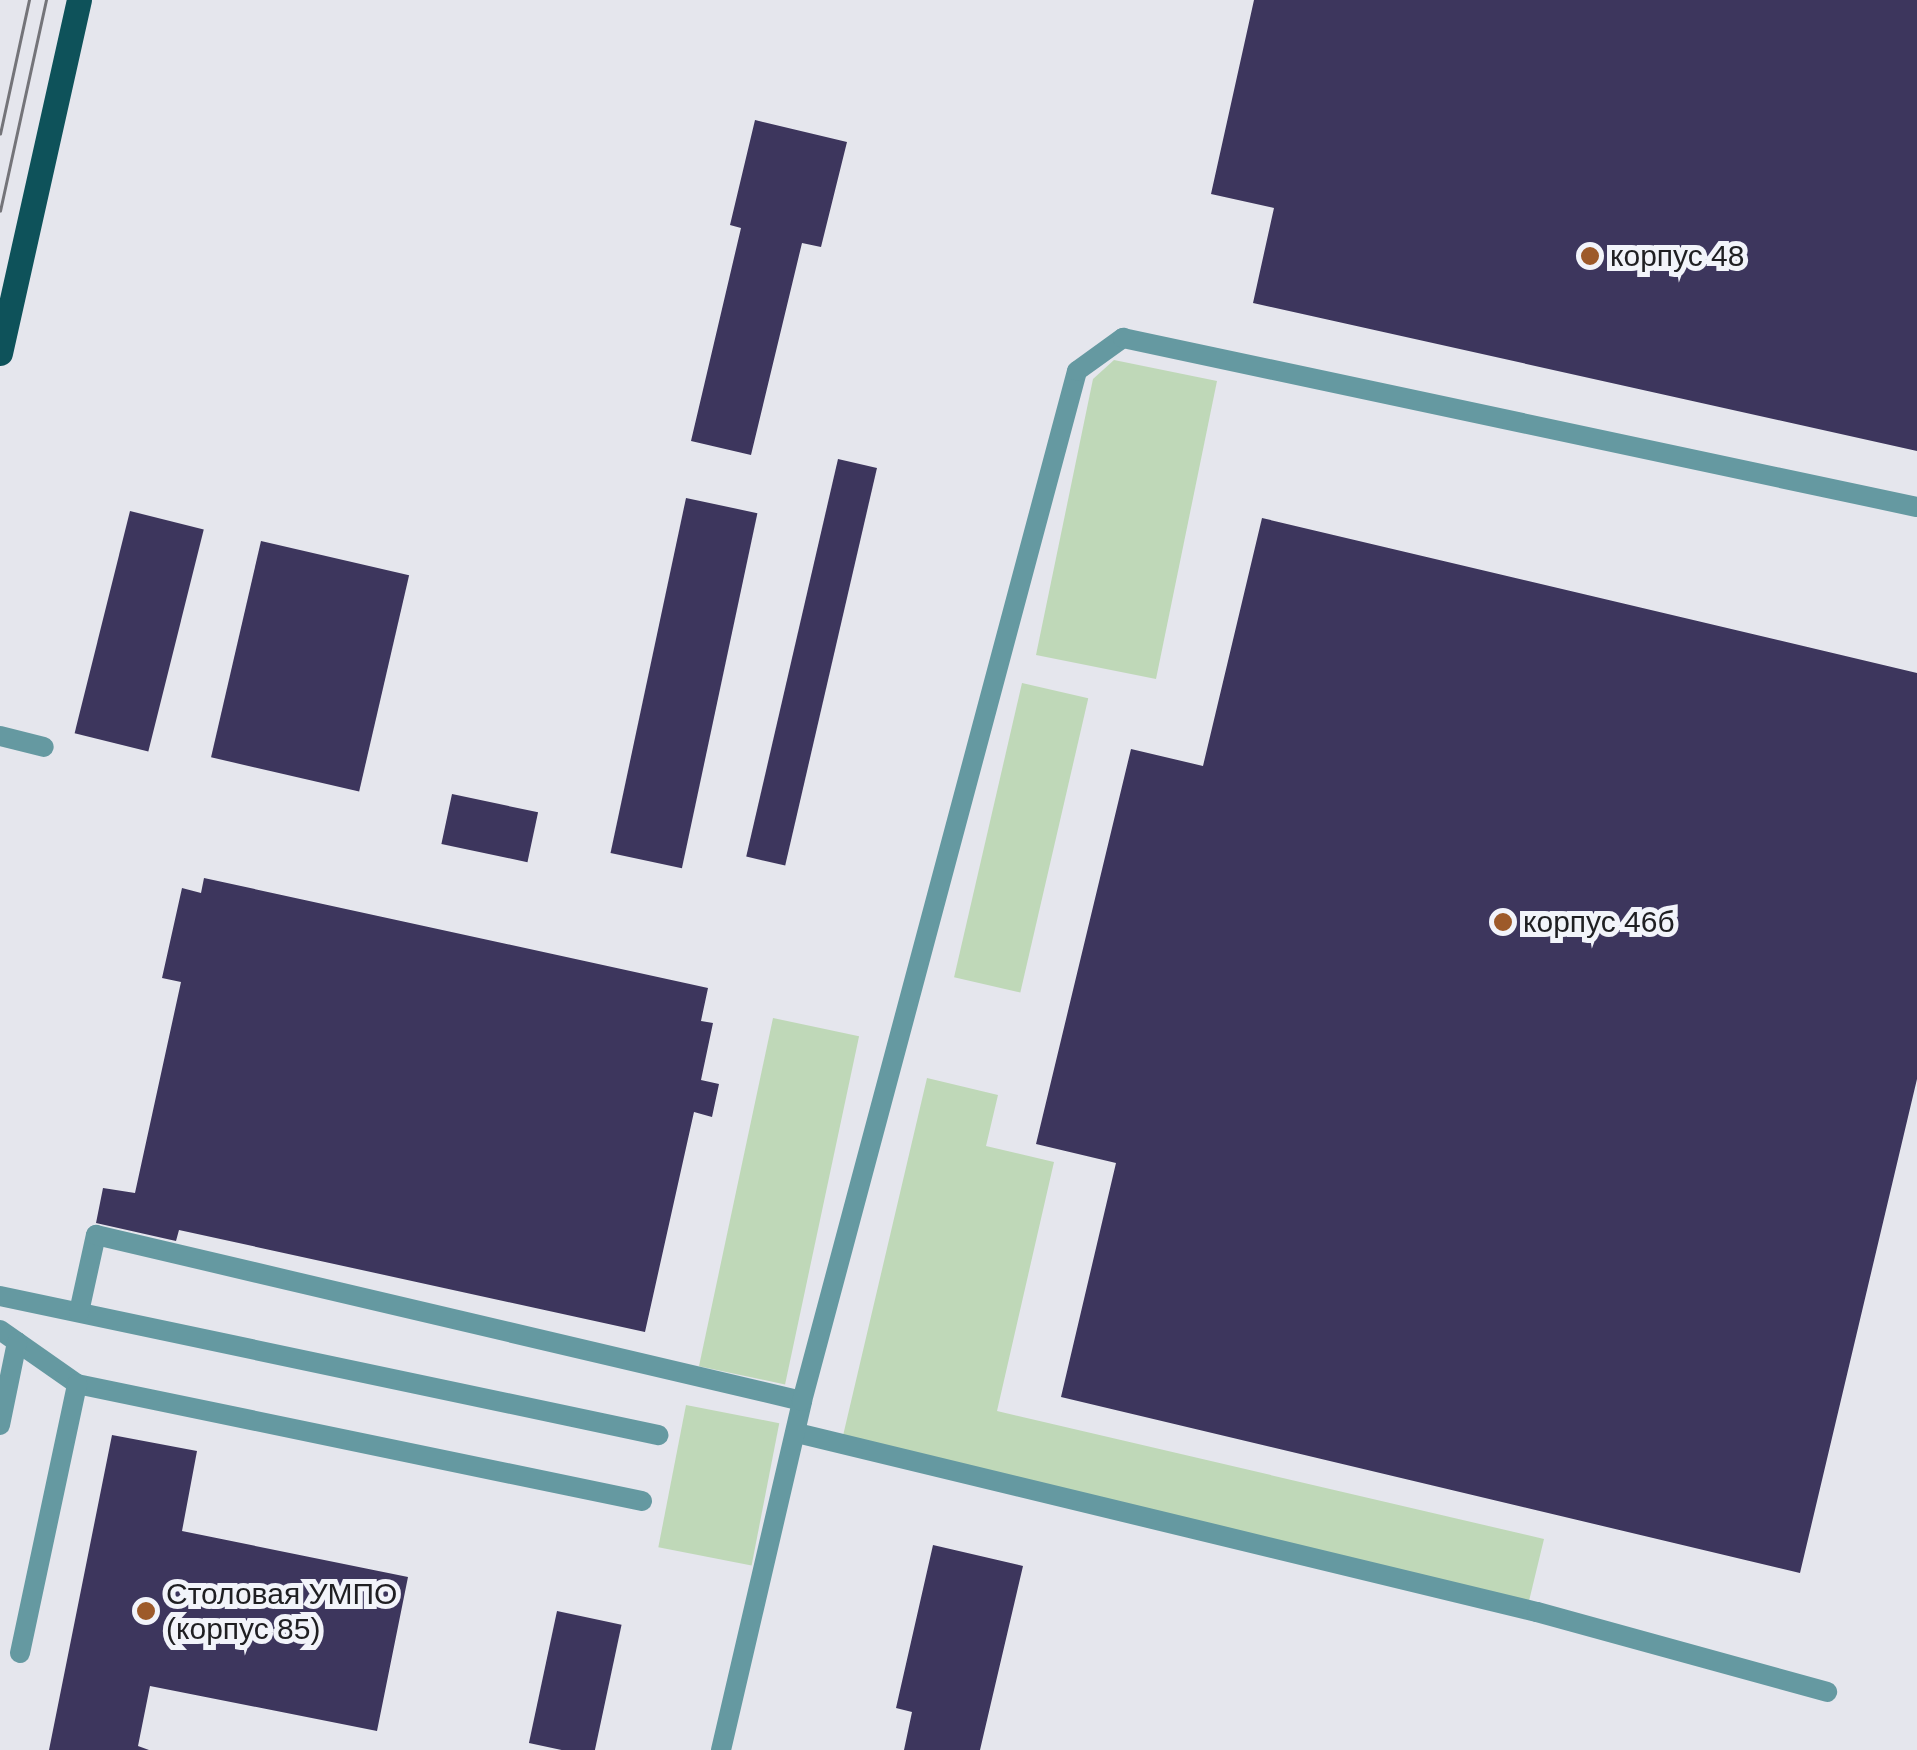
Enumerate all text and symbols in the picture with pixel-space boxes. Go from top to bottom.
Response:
place label: корпус 48 [1610,238,1744,274]
marker: корпус 48 [1579,245,1601,267]
place label: корпус 46б [1523,904,1675,940]
marker: корпус 46б [1492,911,1514,933]
place label: Столовая УМПО (корпус 85) [166,1576,397,1646]
marker: Столовая УМПО (корпус 85) [135,1600,157,1622]

